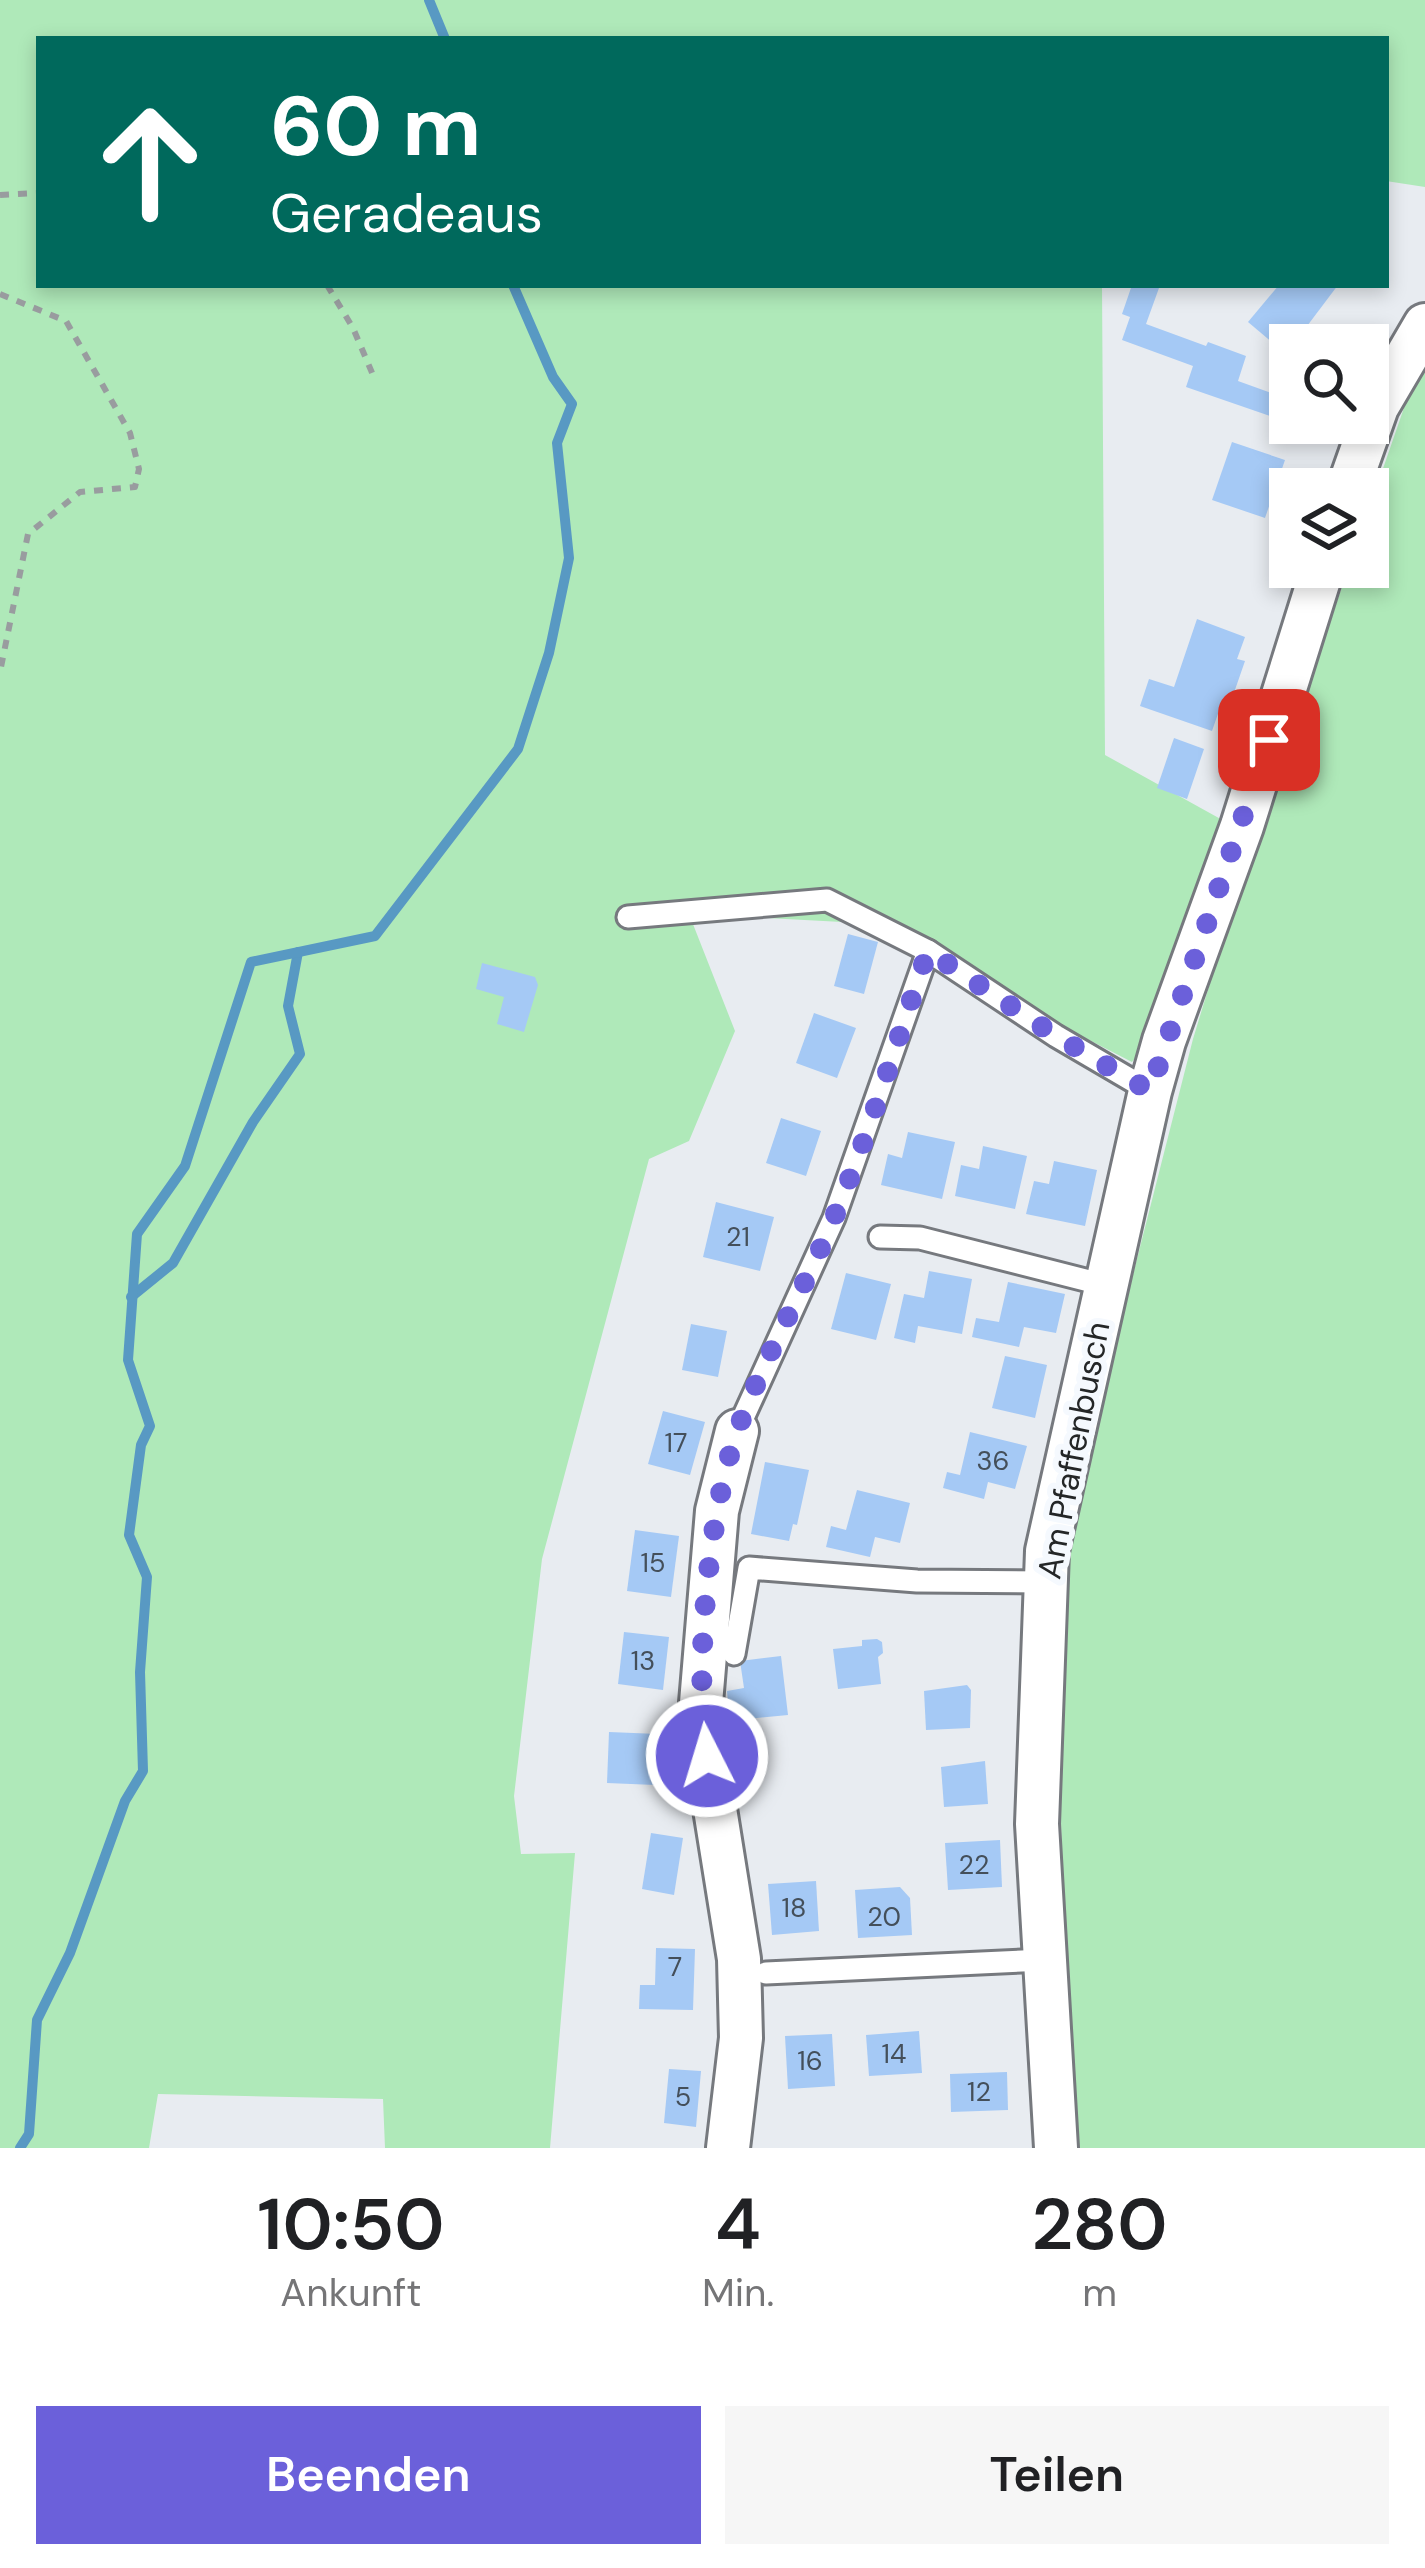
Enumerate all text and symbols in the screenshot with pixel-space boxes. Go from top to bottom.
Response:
text: 60 m [270,72,481,181]
icon: ahead [72,84,228,240]
text: Geradeaus [270,178,543,249]
map controls [1269,324,1389,588]
button: search [1269,324,1389,444]
button: layers [1269,468,1389,588]
pin [1218,689,1320,791]
icon: arrive [1236,707,1302,773]
house number: 21 [726,1219,750,1254]
street label: Am Pfaffenbusch [1027,1318,1120,1582]
house number: 17 [665,1425,687,1460]
house number: 36 [977,1443,1009,1478]
house number: 15 [641,1545,665,1580]
house number: 13 [631,1643,655,1678]
position arrow [644,1693,770,1819]
house number: 22 [958,1847,990,1882]
house number: 18 [782,1890,806,1925]
house number: 20 [867,1899,901,1934]
house number: 7 [668,1949,682,1984]
house number: 14 [882,2036,906,2071]
house number: 16 [797,2043,823,2078]
house number: 12 [967,2074,991,2109]
house number: 5 [675,2079,691,2114]
text: 10:50 [257,2178,445,2271]
text: 4 [715,2178,761,2271]
text: 280 [1032,2178,1168,2271]
text: Ankunft [280,2267,422,2318]
text: Min. [702,2267,774,2318]
text: m [1082,2267,1117,2318]
button: Beenden [36,2406,701,2544]
button: Teilen [725,2406,1389,2544]

